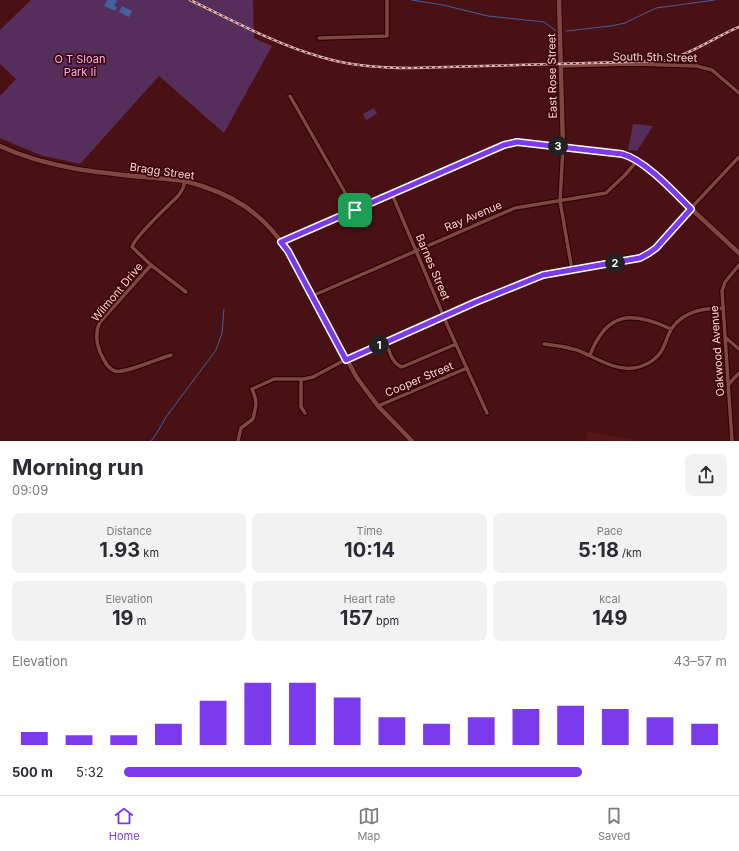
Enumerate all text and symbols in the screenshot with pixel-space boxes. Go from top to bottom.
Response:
street label: East Rose Street [544,33,560,119]
street label: South 5th Street [613,49,698,65]
park label: O T Sloan Park Ii [55,52,105,79]
pin: 3 [548,136,568,156]
text: 3 [554,139,562,153]
street label: Bragg Street [129,160,196,183]
pin [338,193,372,227]
street label: Ray Avenue [442,198,504,234]
icon: arrive [344,199,366,221]
street label: Barnes Street [413,232,453,303]
pin: 2 [605,253,625,273]
text: 2 [612,256,618,270]
street label: Wilmont Drive [88,260,146,324]
street label: Oakwood Avenue [707,305,727,397]
pin: 1 [369,335,389,355]
text: 1 [377,338,381,352]
street label: Cooper Street [383,358,456,400]
text: Morning run [12,454,144,480]
button: share [685,454,727,496]
text: 09:09 [12,482,48,498]
text: Distance [106,524,152,538]
text: Time [357,524,382,538]
text: Pace [597,524,623,538]
text: 1.93 [99,538,140,562]
text: 10:14 [344,538,395,562]
text: 5:18 [578,538,619,562]
text: km [140,546,159,560]
text: /km [619,546,642,560]
text: Elevation [106,592,153,606]
text: Heart rate [343,592,396,606]
text: kcal [599,592,620,606]
text: 19 [112,606,134,630]
text: 157 [340,606,373,630]
text: 149 [592,606,627,630]
text: m [134,614,146,628]
text: bpm [373,614,399,628]
text: Elevation [12,653,68,669]
text: 43–57 m [674,653,727,669]
text: 500 m [12,764,53,780]
text: 5:32 [76,764,104,780]
tab: Home [109,805,140,843]
tab: Map [357,805,380,843]
tab: Saved [598,805,630,843]

